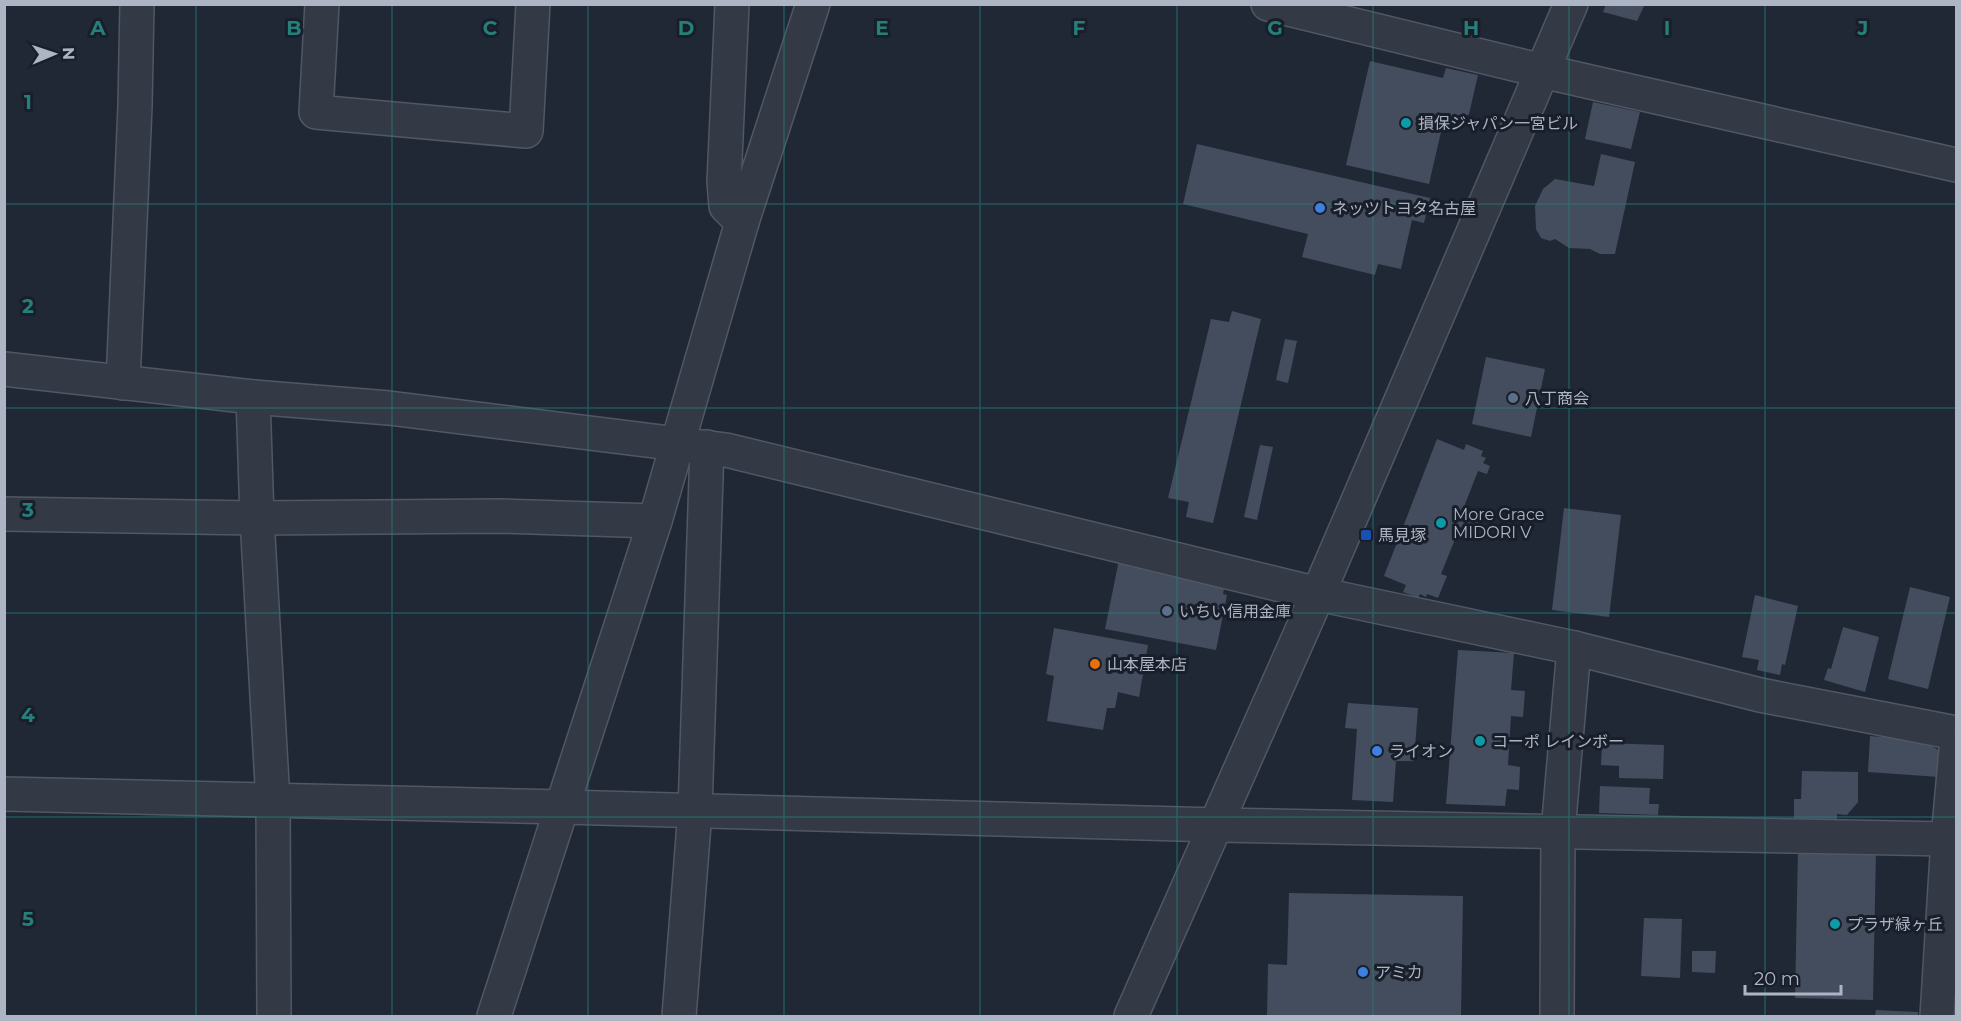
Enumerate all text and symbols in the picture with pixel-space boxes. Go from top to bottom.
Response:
text: A [89,16,106,40]
text: B [286,16,302,40]
text: C [483,16,498,40]
text: D [678,16,694,40]
text: E [875,16,889,40]
text: F [1073,16,1086,40]
text: G [1267,16,1283,40]
text: H [1463,16,1479,40]
text: I [1664,16,1670,40]
text: J [1857,16,1868,40]
north arrow [24,24,84,84]
text: N [59,47,78,60]
text: 1 [24,90,32,114]
place label: 損保ジャパン一宮ビル [1418,114,1578,133]
marker: 損保ジャパン一宮ビル [1399,116,1413,130]
place label: ネッツトヨタ名古屋 [1332,199,1476,218]
marker: ネッツトヨタ名古屋 [1313,201,1327,215]
text: 2 [22,294,34,318]
place label: 八丁商会 [1525,389,1589,408]
marker: 八丁商会 [1506,391,1520,405]
text: 3 [21,498,34,522]
place label: More Grace MIDORI V [1453,505,1544,542]
marker: More Grace MIDORI V [1434,516,1448,530]
place label: 馬見塚 [1378,526,1426,545]
marker: 馬見塚 [1359,528,1373,542]
place label: いちい信用金庫 [1179,602,1291,621]
marker: いちい信用金庫 [1160,604,1174,618]
place label: 山本屋本店 [1107,655,1187,674]
marker: 山本屋本店 [1088,657,1102,671]
text: 4 [21,703,35,727]
place label: コーポ レインボー [1492,732,1624,751]
marker: コーポ レインボー [1473,734,1487,748]
place label: ライオン [1389,742,1453,761]
marker: ライオン [1370,744,1384,758]
text: 5 [22,907,34,931]
place label: プラザ緑ヶ丘 [1847,915,1943,934]
marker: プラザ緑ヶ丘 [1828,917,1842,931]
scale bar [1745,958,1841,996]
place label: アミカ [1375,963,1423,982]
marker: アミカ [1356,965,1370,979]
text: 20 m [1754,968,1800,990]

